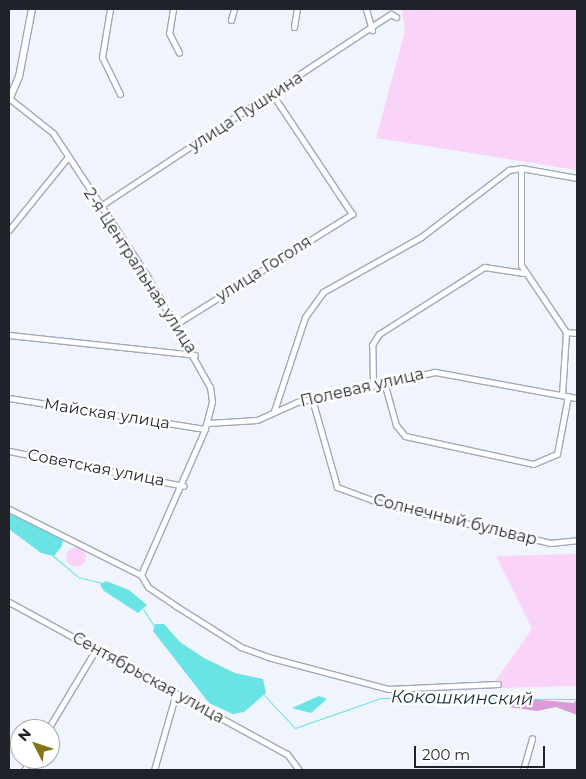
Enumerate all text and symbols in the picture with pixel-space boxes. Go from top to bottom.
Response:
street label: улица Пушкина [186,68,306,156]
street label: 2-я Центральная улица [79,185,201,357]
street label: улица Гоголя [213,232,315,306]
street label: Полевая улица [298,364,426,412]
street label: Майская улица [43,395,171,433]
street label: Советская улица [26,445,166,491]
street label: Солнечный бульвар [371,490,539,550]
street label: Сентябрьская улица [69,628,227,728]
water label: Кокошкинский [391,686,533,710]
north arrow [10,719,60,769]
text: N [14,725,35,745]
scale bar [416,736,547,768]
text: 200 m [422,745,470,764]

